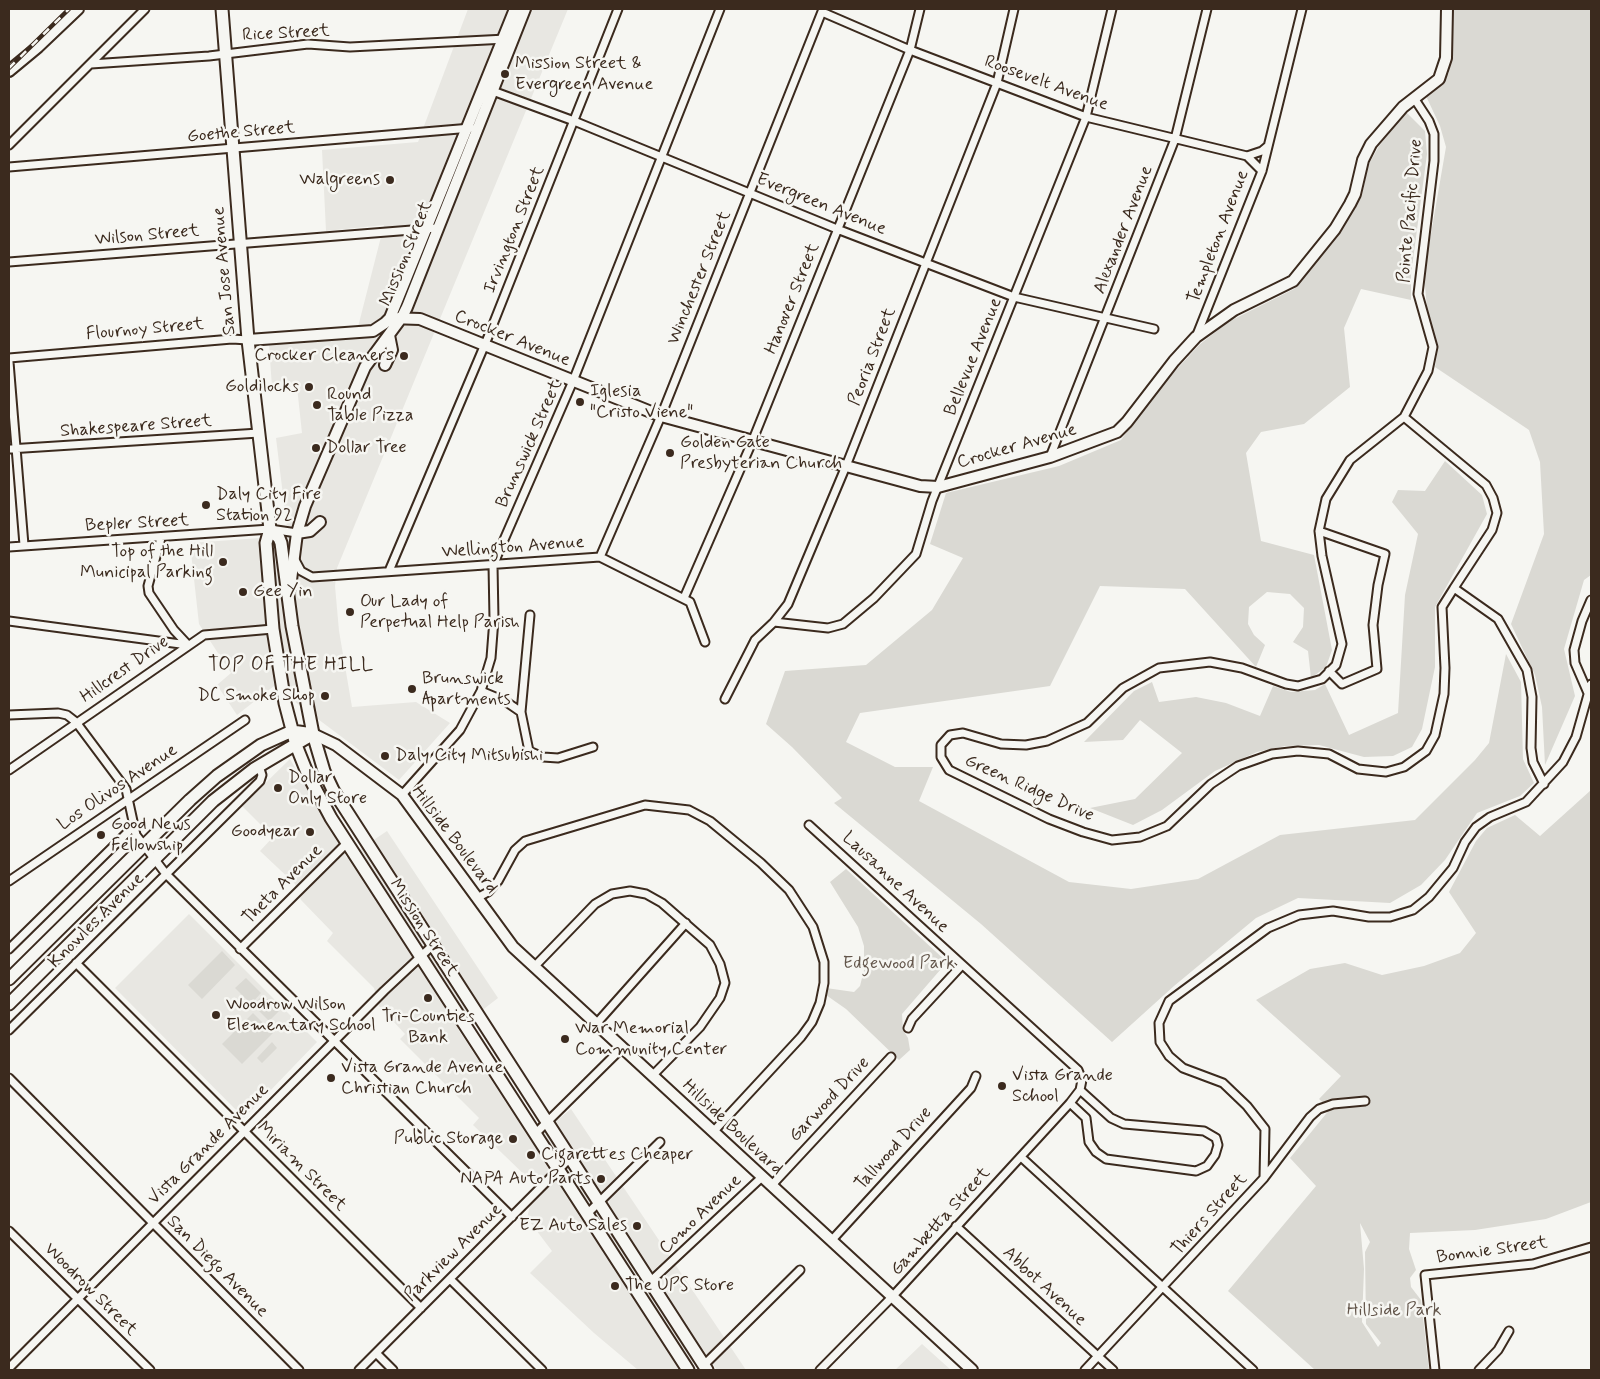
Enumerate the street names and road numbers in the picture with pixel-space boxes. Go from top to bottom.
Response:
street label: Rice Street [242,21,330,47]
street label: Roosevelt Avenue [981,52,1111,116]
street label: Goethe Street [186,118,296,148]
street label: Pointe Pacific Drive [1394,138,1428,284]
street label: Irvington Street [480,163,550,297]
street label: Alexander Avenue [1090,163,1158,297]
street label: Templeton Avenue [1184,167,1254,307]
street label: Evergreen Avenue [753,169,889,241]
street label: Mission Street [376,198,438,310]
street label: San Jose Avenue [209,206,241,336]
street label: Winchester Street [663,208,737,348]
street label: Wilson Street [94,221,200,251]
street label: Hanover Street [761,240,825,358]
street label: Bellevue Avenue [941,295,1007,419]
street label: Peoria Street [844,305,902,409]
street label: Crocker Avenue [451,306,573,372]
street label: Flournoy Street [85,314,205,346]
street label: Brunswick Street [492,377,568,511]
street label: Shakespeare Street [59,411,213,443]
street label: Crocker Avenue [955,420,1079,474]
street label: Bepler Street [84,510,190,538]
street label: Wellington Avenue [441,532,585,564]
street label: Hillcrest Drive [77,632,173,708]
street label: Los Olivos Avenue [54,740,182,836]
street label: Green Ridge Drive [961,751,1097,827]
street label: Hillside Boulevard [406,781,502,899]
street label: Lausanne Avenue [837,828,953,938]
street label: Theta Avenue [238,840,328,930]
street label: Knowles Avenue [45,869,149,973]
street label: Mission Street [384,875,462,981]
street label: Garwood Drive [785,1053,875,1147]
street label: Hillside Boulevard [677,1076,787,1180]
street label: Vista Grande Avenue [144,1080,274,1210]
street label: Tallwood Drive [851,1103,937,1195]
street label: Miriam Street [252,1118,350,1216]
street label: Gambetta Street [887,1163,995,1281]
street label: Thiers Street [1167,1169,1253,1261]
street label: Como Avenue [655,1170,747,1260]
street label: Parkview Avenue [400,1199,508,1307]
street label: San Diego Avenue [162,1212,272,1322]
street label: Bonnie Street [1435,1233,1549,1269]
street label: Woodrow Street [39,1239,141,1341]
street label: Abbot Avenue [997,1243,1091,1331]

